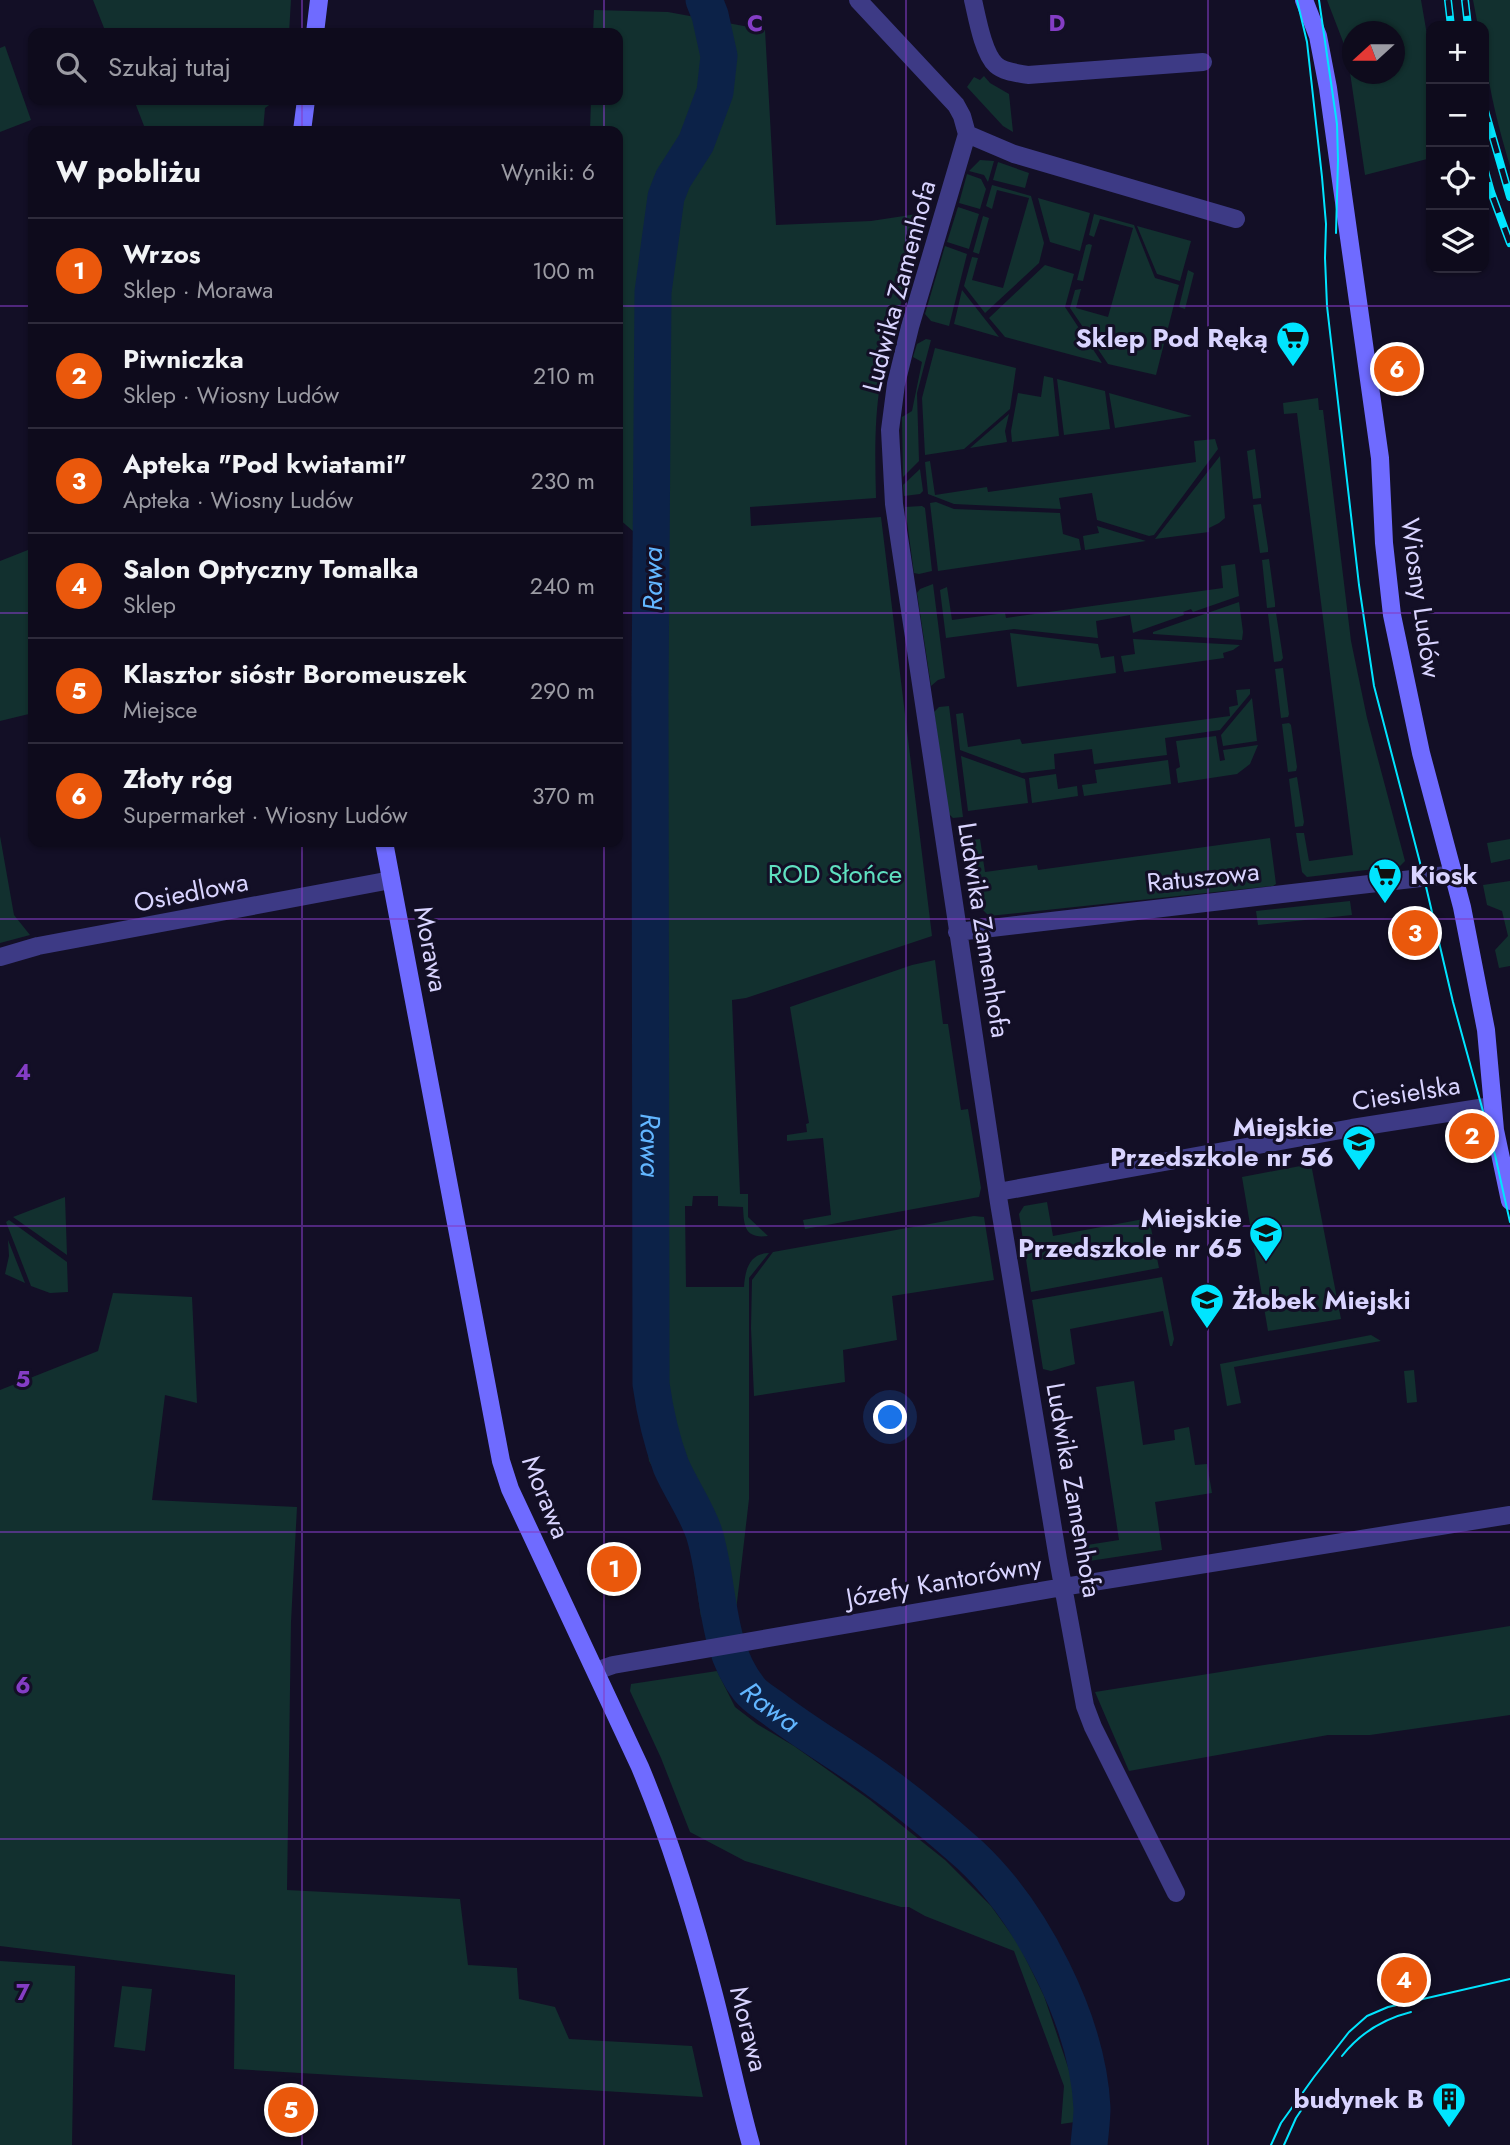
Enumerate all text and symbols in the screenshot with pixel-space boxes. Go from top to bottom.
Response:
text: C [747,6,763,40]
text: D [1049,6,1066,40]
north arrow [1342,21,1405,84]
map controls [1426,21,1489,273]
button: + [1426,21,1489,84]
search box [28,28,623,105]
icon: search [52,48,90,86]
text: Szukaj tutaj [108,48,231,86]
button: − [1426,84,1489,147]
button: locate [1426,147,1489,210]
text: W pobliżu [56,150,201,193]
text: Wyniki: 6 [501,155,595,189]
street label: Ludwika Zamenhofa [852,176,946,396]
button: layers [1426,210,1489,273]
text: Wrzos [123,235,201,273]
text: 1 [73,254,85,288]
text: 100 m [532,254,595,288]
text: Sklep · Morawa [123,273,273,307]
place label: Sklep Pod Ręką [1076,319,1268,357]
supermarket icon: Sklep Pod Ręką [1274,319,1312,368]
text: Piwniczka [123,340,244,378]
pin: 6 [1374,343,1420,395]
text: 2 [71,359,87,393]
text: 210 m [533,359,595,393]
text: Sklep · Wiosny Ludów [123,378,339,412]
text: Apteka "Pod kwiatami" [123,445,407,483]
text: 3 [72,464,86,498]
text: 230 m [531,464,595,498]
text: Apteka · Wiosny Ludów [123,483,353,517]
street label: Wiosny Ludów [1391,516,1451,681]
water label: Rawa [632,546,673,611]
text: Salon Optyczny Tomalka [123,550,418,588]
text: 4 [71,569,87,603]
text: 240 m [530,569,595,603]
text: Sklep [123,588,176,622]
text: Klasztor sióstr Boromeuszek [123,655,467,693]
text: 5 [72,674,86,708]
text: 290 m [530,674,595,708]
text: Miejsce [123,693,197,727]
text: Złoty róg [123,760,233,798]
text: 6 [71,779,87,813]
text: 370 m [532,779,595,813]
text: Supermarket · Wiosny Ludów [123,798,408,832]
street label: Ludwika Zamenhofa [948,820,1020,1040]
street label: Ratuszowa [1145,852,1261,902]
park label: ROD Słońce [768,855,902,893]
supermarket icon: Kiosk [1366,856,1404,905]
place label: Kiosk [1410,856,1478,894]
street label: Osiedlowa [130,862,252,922]
street label: Morawa [404,903,458,995]
pin: 3 [1392,907,1438,959]
text: 4 [15,1055,31,1089]
street label: Ciesielska [1349,1066,1463,1120]
place label: Miejskie Przedszkole nr 56 [1110,1108,1334,1176]
pin: 2 [1449,1110,1495,1162]
water label: Rawa [630,1113,671,1178]
school or university icon: Miejskie Przedszkole nr 56 [1340,1123,1378,1172]
place label: Miejskie Przedszkole nr 65 [1018,1199,1242,1267]
school or university icon: Miejskie Przedszkole nr 65 [1247,1214,1285,1263]
school or university icon: Żłobek Miejski [1188,1281,1226,1330]
place label: Żłobek Miejski [1232,1281,1411,1319]
text: 5 [16,1362,30,1396]
street label: Ludwika Zamenhofa [1036,1380,1112,1600]
your location [873,1400,907,1434]
street label: Morawa [512,1450,580,1544]
pin: 1 [591,1543,637,1595]
street label: Józefy Kantorówny [840,1545,1045,1617]
text: 6 [15,1668,31,1702]
water label: Rawa [731,1672,809,1743]
pin: 4 [1381,1954,1427,2006]
text: 7 [16,1975,30,2009]
street label: Morawa [720,1982,778,2076]
place label: budynek B [1294,2080,1424,2118]
building icon: budynek B [1430,2080,1468,2129]
pin: 5 [268,2084,314,2136]

